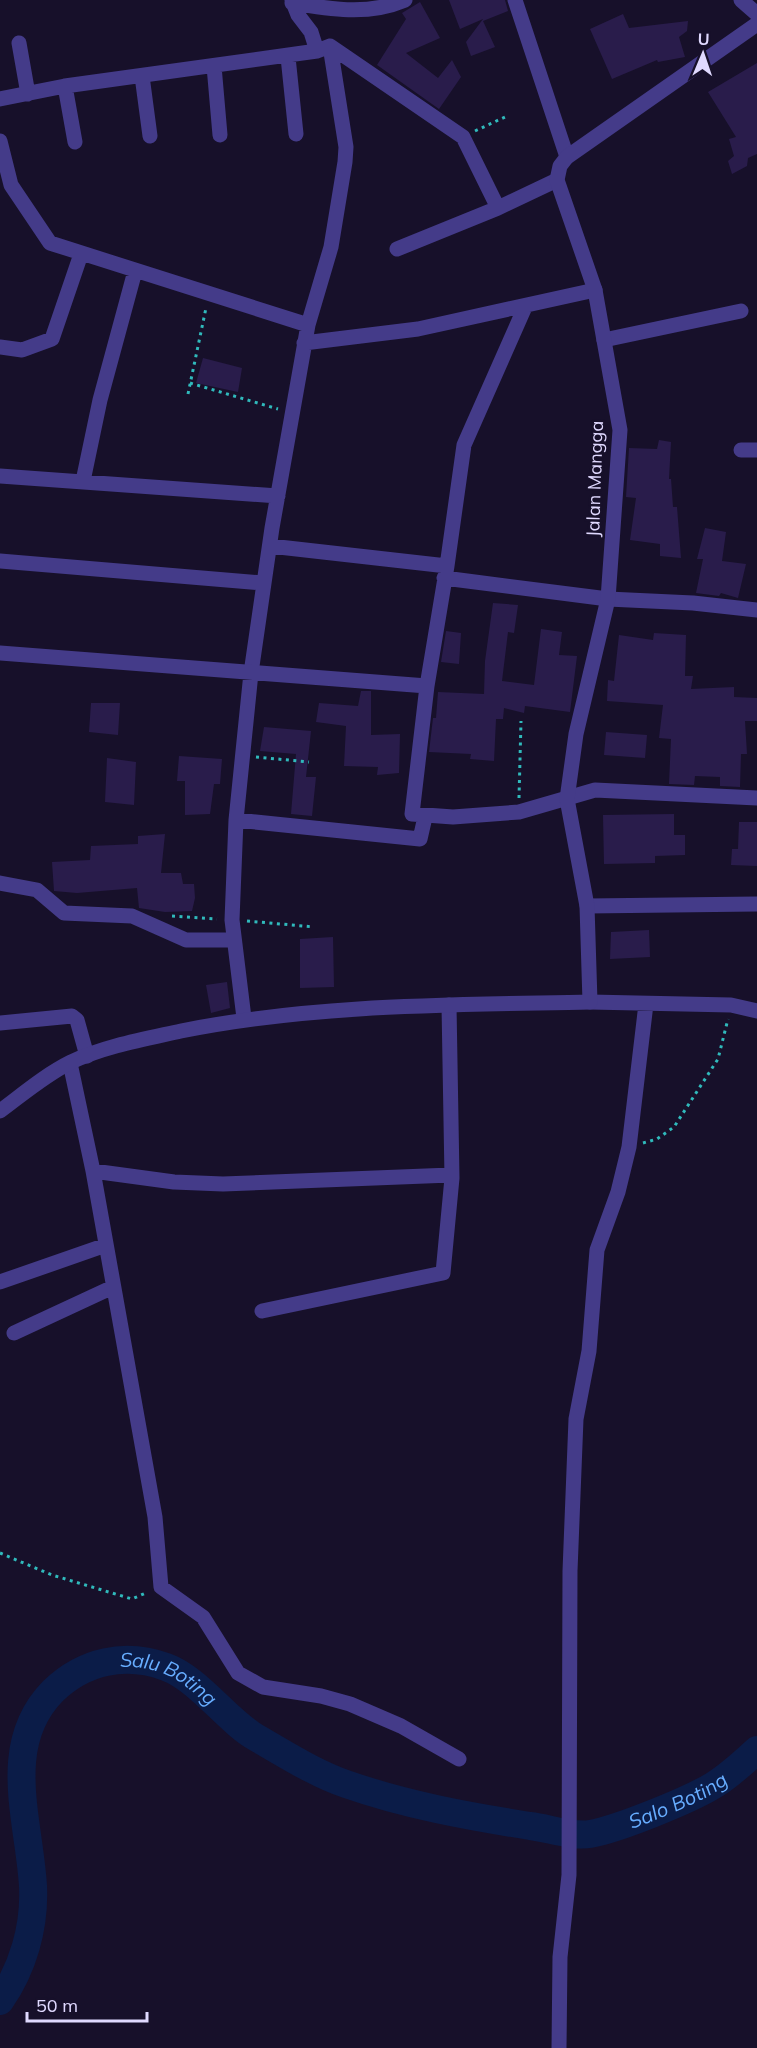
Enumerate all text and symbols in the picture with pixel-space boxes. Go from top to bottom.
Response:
north arrow [673,24,733,84]
text: U [697,29,710,49]
street label: Jalan Mangga [581,420,608,538]
water label: Salu Boting [120,1647,223,1711]
water label: Salo Boting [625,1767,732,1834]
scale bar [27,1985,147,2023]
text: 50 m [36,1994,78,2017]

